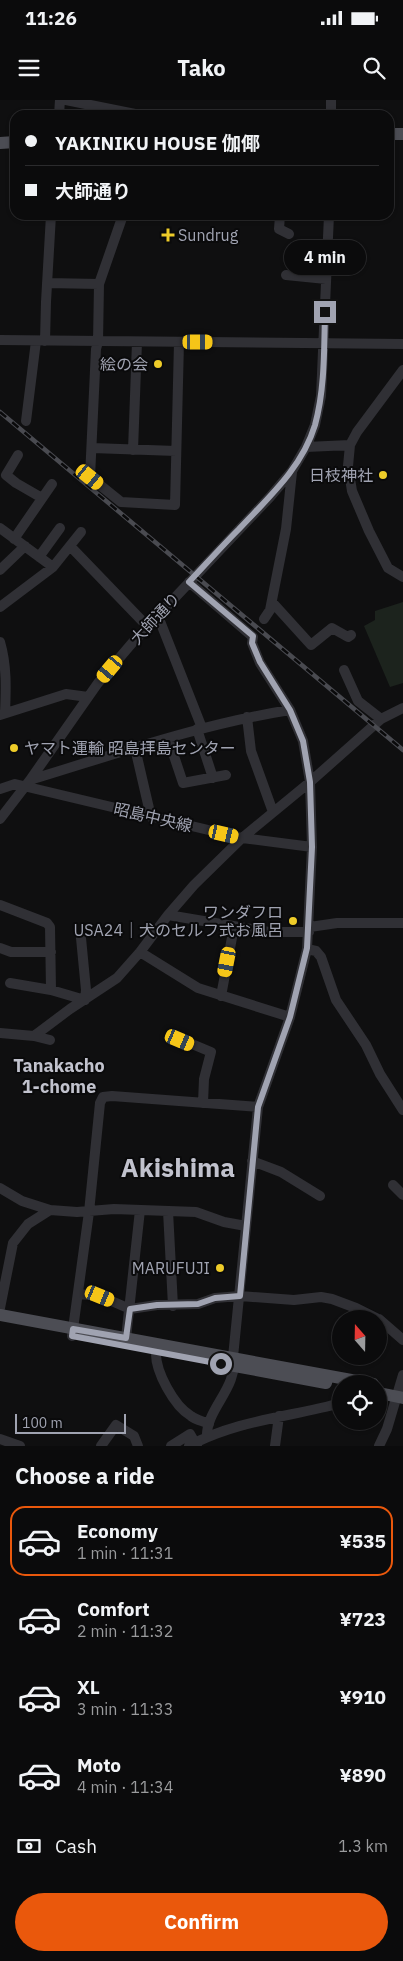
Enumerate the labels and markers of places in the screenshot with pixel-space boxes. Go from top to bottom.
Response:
place label: Sundrug [178,225,239,245]
marker: Sundrug [162,229,174,241]
place label: 絵の会 [100,354,148,374]
marker: 絵の会 [152,358,164,370]
place label: 日枝神社 [309,465,373,485]
marker: 日枝神社 [377,469,389,481]
place label: ヤマト運輸 昭島拝島センター [24,738,236,758]
marker: ヤマト運輸 昭島拝島センター [8,742,20,754]
place label: ワンダフロ USA24｜犬のセルフ式お風呂 [73,902,283,940]
marker: ワンダフロ USA24｜犬のセルフ式お風呂 [287,915,299,927]
place label: MARUFUJI [132,1258,210,1278]
marker: MARUFUJI [214,1262,226,1274]

